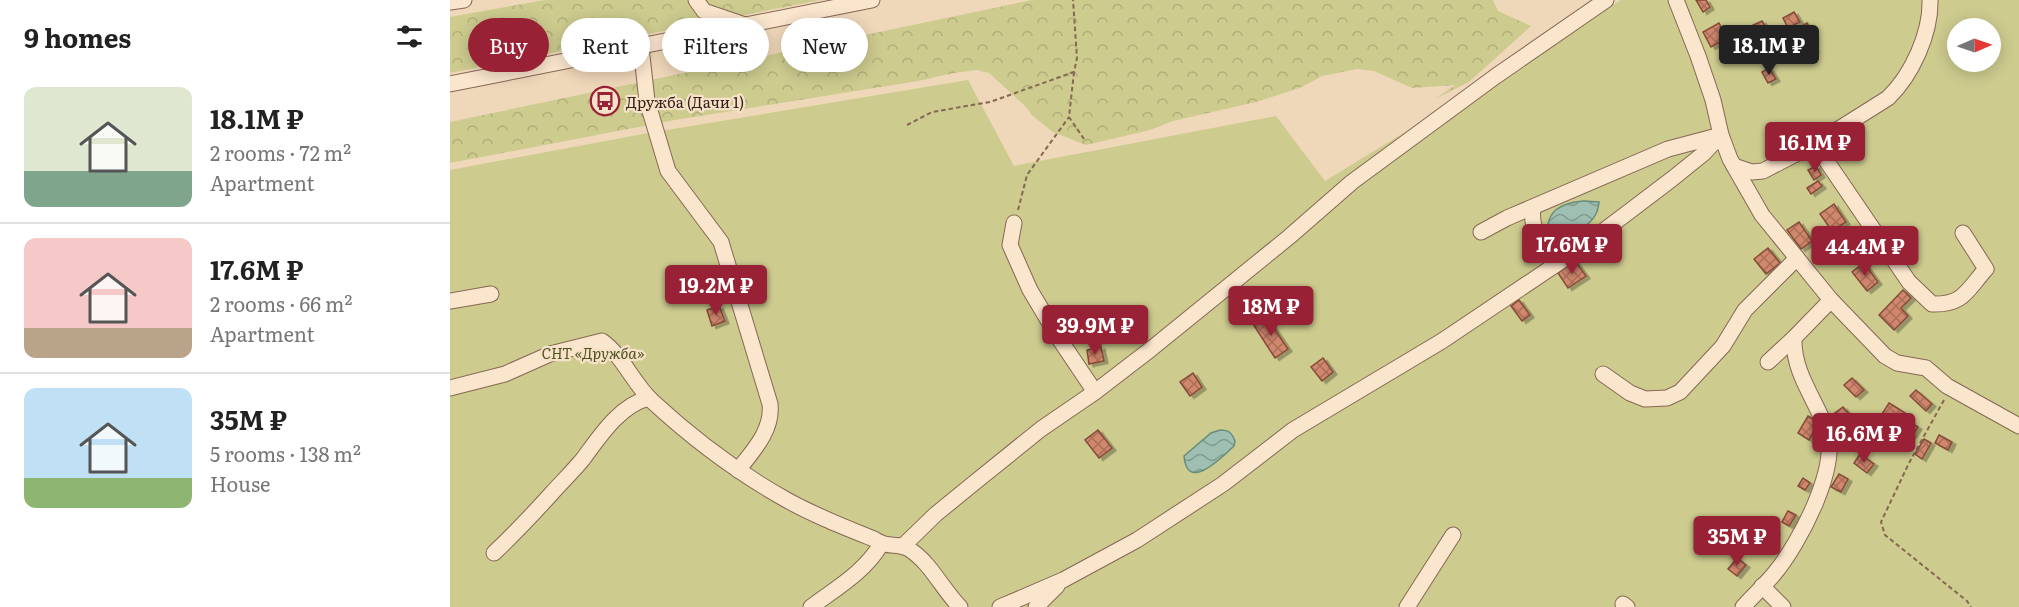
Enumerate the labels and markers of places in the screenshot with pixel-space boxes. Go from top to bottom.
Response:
pin: 18.1M ₽ [1714,25,1824,76]
bus stop icon: Дружба (Дачи 1) [589,85,621,117]
place label: Дружба (Дачи 1) [626,90,744,113]
pin: 16.1M ₽ [1760,122,1870,173]
pin: 17.6M ₽ [1517,224,1627,275]
pin: 44.4M ₽ [1810,226,1920,277]
pin: 19.2M ₽ [661,265,771,316]
pin: 18M ₽ [1229,286,1313,337]
pin: 39.9M ₽ [1040,305,1150,356]
pin: 16.6M ₽ [1809,413,1919,464]
pin: 35M ₽ [1695,516,1779,567]

